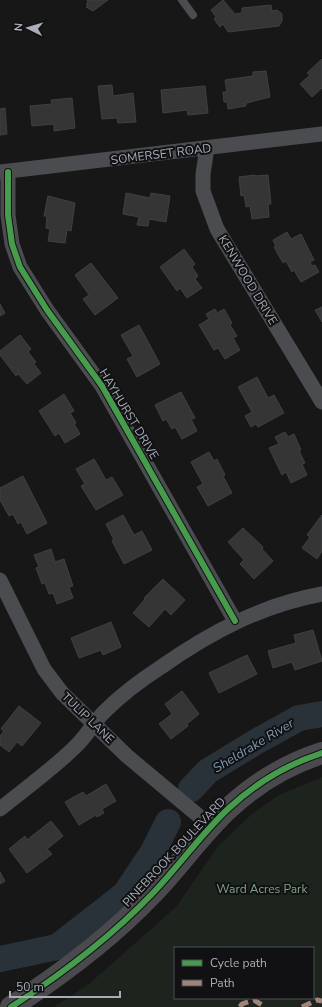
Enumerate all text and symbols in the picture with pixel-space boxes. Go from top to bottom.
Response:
north arrow [8,8,48,48]
text: N [11,22,26,32]
street label: SOMERSET ROAD [110,140,212,168]
street label: KENWOOD DRIVE [215,232,281,328]
street label: HAYHURST DRIVE [96,366,162,462]
street label: TULIP LANE [58,689,118,747]
water label: Sheldrake River [210,714,298,777]
street label: PINEBROOK BOULEVARD [119,794,229,910]
park label: Ward Acres Park [217,881,308,897]
legend [174,947,314,999]
text: Cycle path [210,955,267,971]
scale bar [10,973,120,999]
text: Path [210,975,235,991]
text: 50 m [16,979,44,995]

